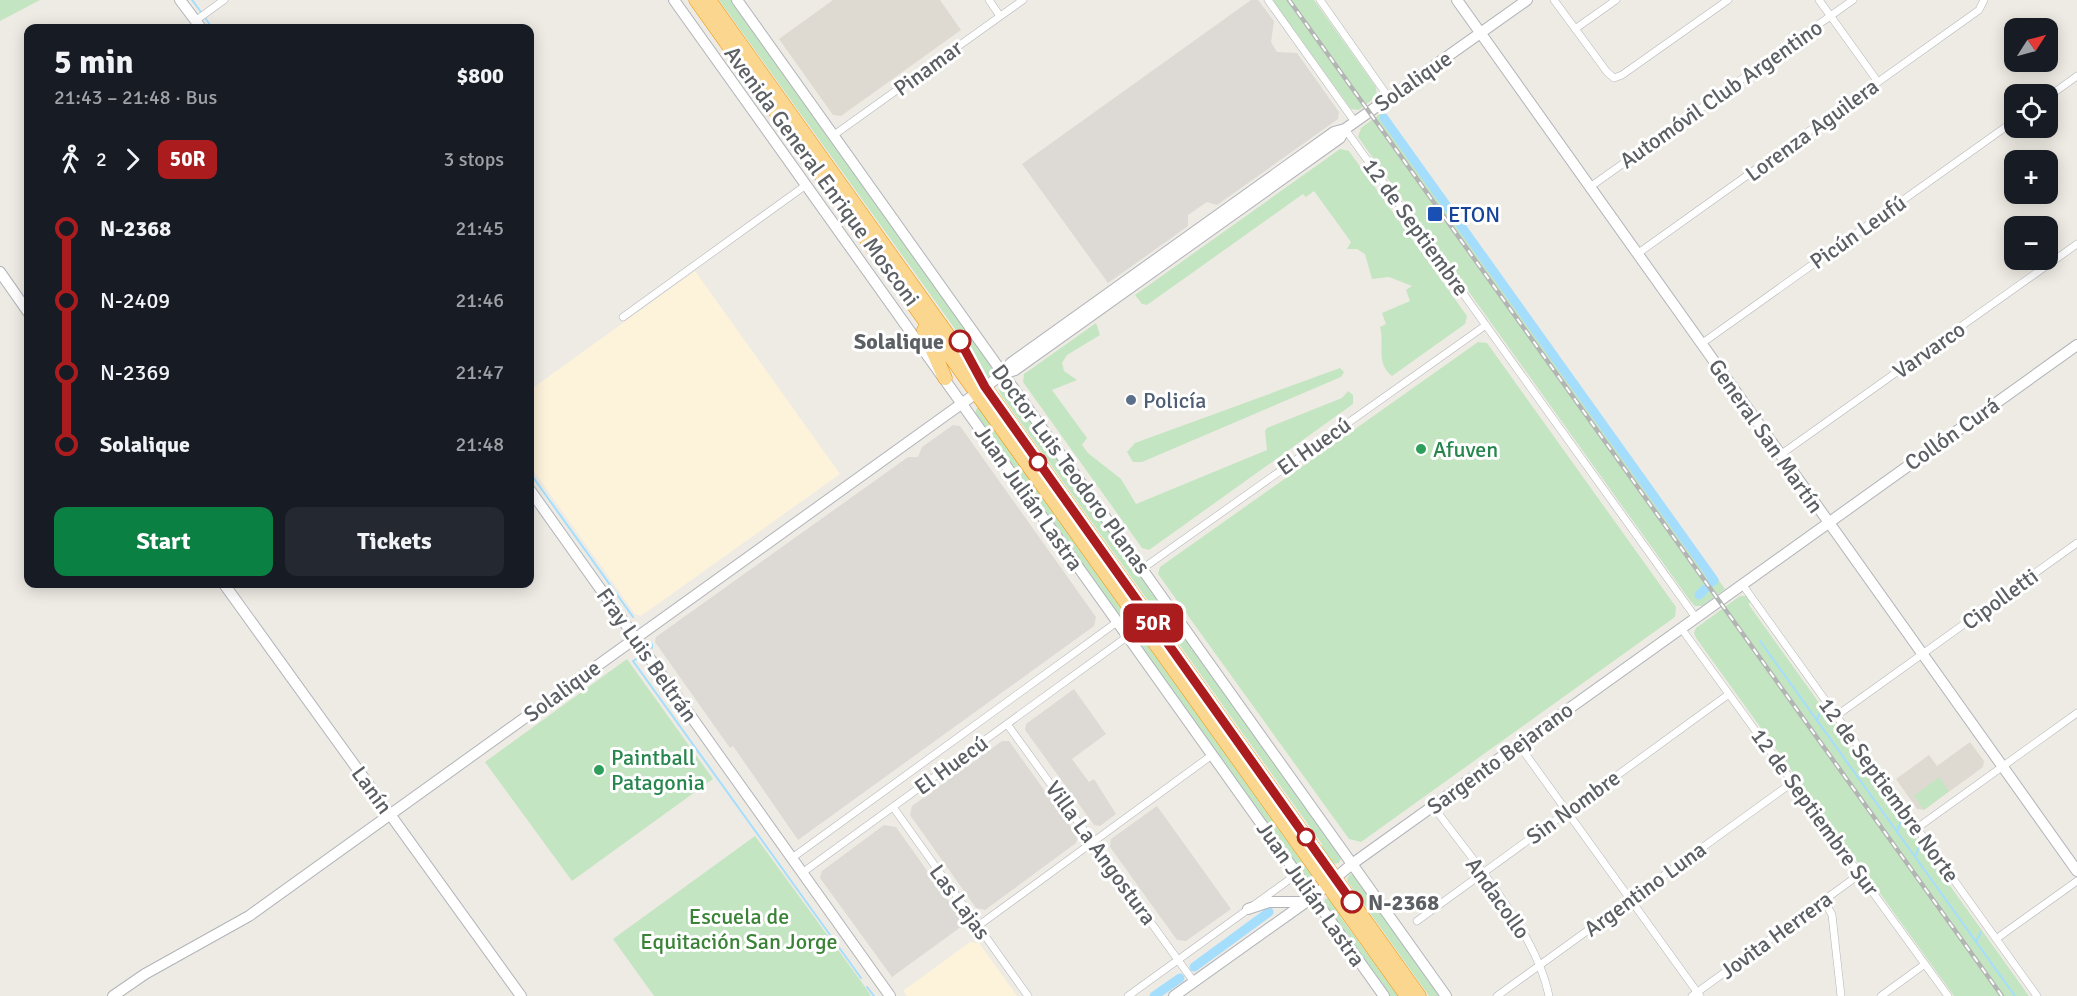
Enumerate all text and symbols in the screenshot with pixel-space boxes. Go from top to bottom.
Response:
street label: Automóvil Club Argentino [1614,14,1828,174]
north arrow [2004,18,2058,72]
map controls [2004,18,2058,270]
street label: Pinamar [888,34,968,102]
street label: Avenida General Enrique Mosconi [719,41,925,311]
text: 5 min [54,42,134,83]
street label: Solalique [1369,45,1457,117]
text: $800 [456,62,504,89]
street label: Lorenza Aguilera [1740,73,1884,187]
button: locate [2004,84,2058,138]
text: 21:43 – 21:48 · Bus [54,85,217,110]
icon: walk [54,143,87,176]
icon: forward [116,143,149,176]
text: 50R [170,146,205,172]
text: 2 [96,147,107,172]
text: 3 stops [443,147,504,172]
button: + [2004,150,2058,204]
street label: 12 de Septiembre [1357,153,1475,301]
street label: Picún Leufú [1805,189,1911,275]
place label: ETON [1448,201,1500,228]
marker: ETON [1426,205,1444,223]
text: N-2368 [100,215,171,242]
text: 21:45 [455,216,504,241]
button: − [2004,216,2058,270]
text: N-2409 [100,287,170,314]
text: 21:46 [455,288,504,313]
street label: Varvarco [1888,315,1970,385]
place label: Solalique [854,328,944,355]
marker: Solalique [949,330,971,352]
street label: General San Martín [1703,354,1829,518]
text: N-2369 [100,359,170,386]
street label: Doctor Luis Teodoro Planas [986,359,1156,579]
text: 21:47 [455,360,504,385]
place label: Policía [1143,387,1206,414]
street label: Collón Curá [1899,392,2005,476]
marker: Policía [1124,393,1138,407]
street label: El Huecú [1272,411,1356,481]
street label: Juan Julián Lastra [969,420,1089,576]
text: Solalique [100,431,190,458]
text: 21:48 [455,432,504,457]
place label: Afuven [1433,436,1498,463]
marker: Afuven [1414,442,1428,456]
unlabelled marker [1029,453,1047,471]
button: Start [54,507,273,576]
button: Tickets [285,507,504,576]
street label: Cipolletti [1957,562,2043,636]
street label: Fray Luis Beltrán [591,583,703,727]
line badge: 50R [1118,604,1188,642]
text: 50R [1135,610,1171,636]
street label: Solalique [518,654,606,728]
street label: 12 de Septiembre Norte [1813,692,1965,888]
street label: Sargento Bejarano [1422,696,1578,820]
street label: 12 de Septiembre Sur [1745,723,1885,901]
street label: El Huecú [909,729,993,801]
place label: Paintball Patagonia [611,744,705,796]
street label: Lanín [346,761,398,819]
marker: Paintball Patagonia [592,763,606,777]
street label: Sin Nombre [1521,764,1625,850]
street label: Villa La Angostura [1040,776,1162,930]
street label: Juan Julián Lastra [1251,816,1371,972]
unlabelled marker [1297,828,1315,846]
street label: Argentino Luna [1579,836,1711,942]
street label: Andacollo [1460,852,1536,944]
street label: Las Lajas [924,859,996,945]
street label: Jovita Herrera [1715,885,1837,985]
place label: N-2368 [1368,889,1439,916]
marker: N-2368 [1341,891,1363,913]
park label: Escuela de Equitación San Jorge [640,903,838,955]

